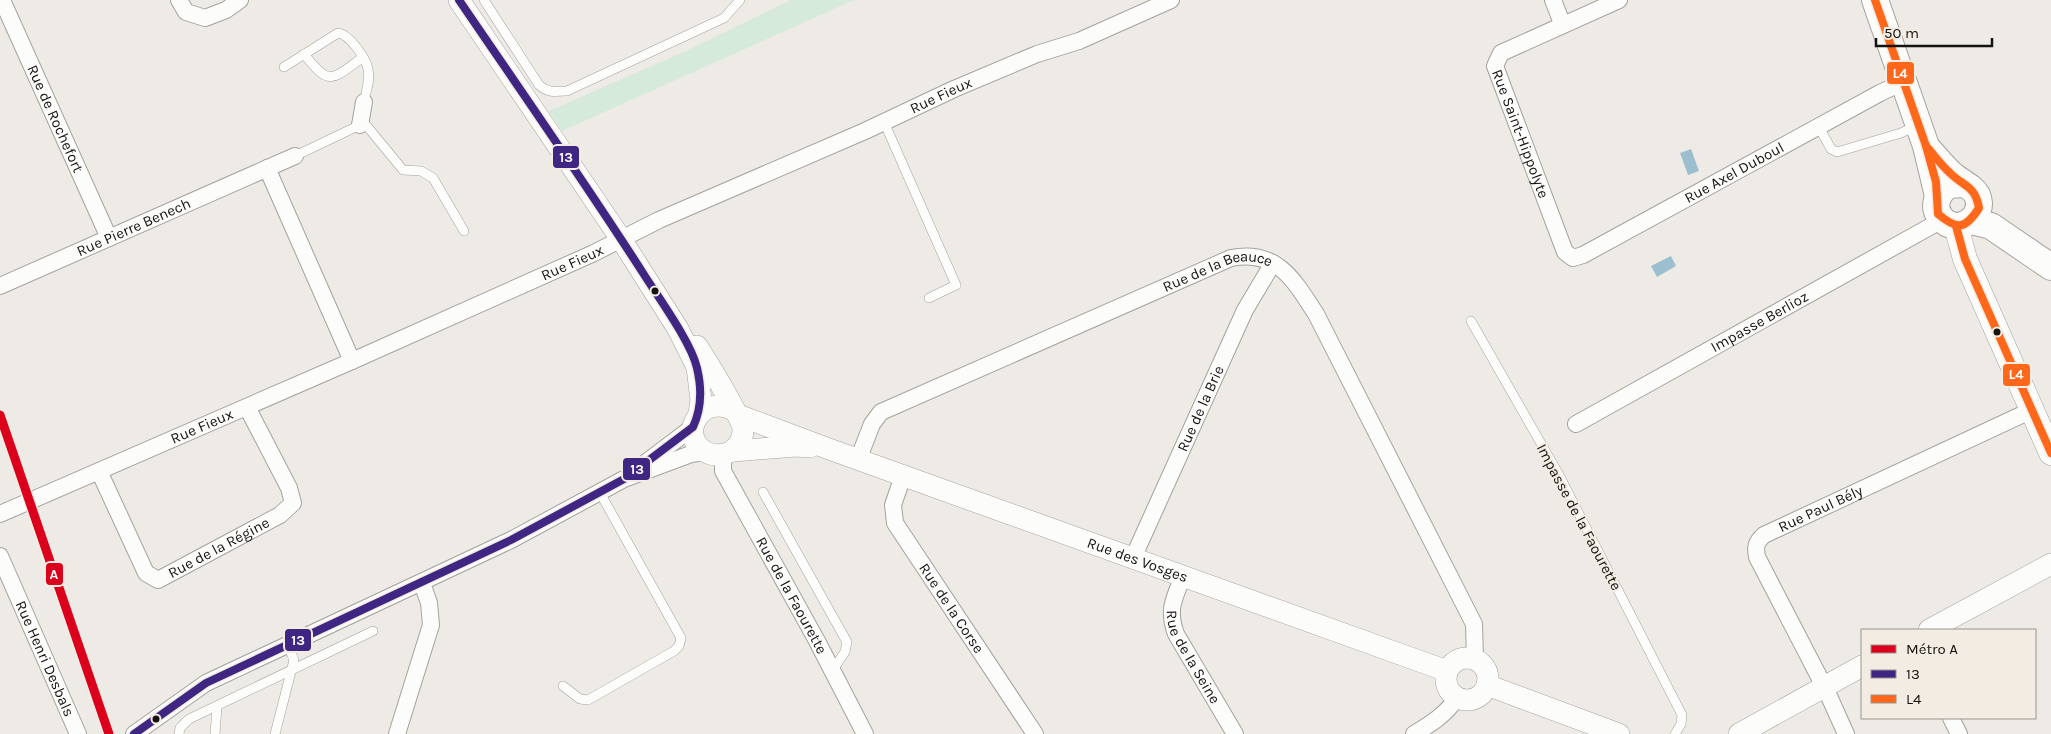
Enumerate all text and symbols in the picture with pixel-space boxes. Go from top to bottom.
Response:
scale bar [1876,15,1992,47]
text: 50 m [1884,24,1919,42]
line badge: L4 [1886,61,1915,85]
street label: Rue de Rochefort [23,62,87,176]
text: L4 [1892,65,1908,82]
street label: Rue Saint-Hippolyte [1488,67,1553,201]
street label: Rue Fieux [907,73,975,118]
street label: Rue Axel Duboul [1681,138,1787,207]
line badge: 13 [552,145,580,169]
text: 13 [559,149,573,166]
street label: Rue Pierre Benech [74,194,193,260]
street label: Rue Fieux [538,241,607,284]
street label: Rue de la Beauce [1160,247,1275,296]
unlabelled marker [650,286,660,296]
street label: Impasse Berlioz [1708,287,1811,356]
unlabelled marker [1992,327,2002,337]
street label: Rue de la Brie [1173,363,1228,454]
line badge: L4 [2002,363,2031,387]
text: L4 [2008,366,2024,383]
street label: Rue Fieux [168,405,236,448]
street label: Impasse de la Faourette [1533,441,1625,593]
line badge: 13 [622,457,651,481]
text: 13 [630,461,644,478]
street label: Rue Paul Bély [1775,481,1866,536]
street label: Rue de la Régine [165,513,273,582]
street label: Rue des Vosges [1085,533,1190,586]
street label: Rue de la Faourette [752,534,831,657]
street label: Rue de la Corse [915,560,988,657]
line badge: A [45,562,64,586]
text: A [50,566,59,583]
street label: Rue Henri Desbals [12,598,78,719]
street label: Rue de la Seine [1163,610,1224,707]
line badge: 13 [284,628,312,652]
legend [1861,629,2036,719]
text: 13 [291,632,305,649]
text: Métro A [1906,640,1958,658]
text: 13 [1906,665,1920,683]
text: L4 [1906,690,1922,708]
unlabelled marker [151,714,161,724]

